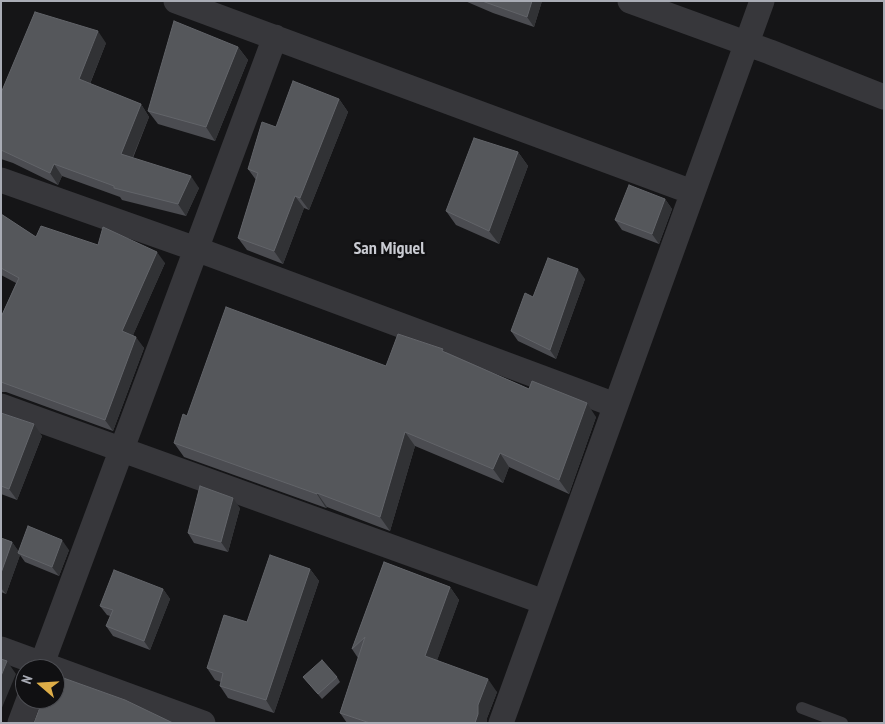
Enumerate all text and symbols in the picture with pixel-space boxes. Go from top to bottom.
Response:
district label: San Miguel [353,238,425,260]
north arrow [15,659,65,709]
text: N [17,673,37,686]

